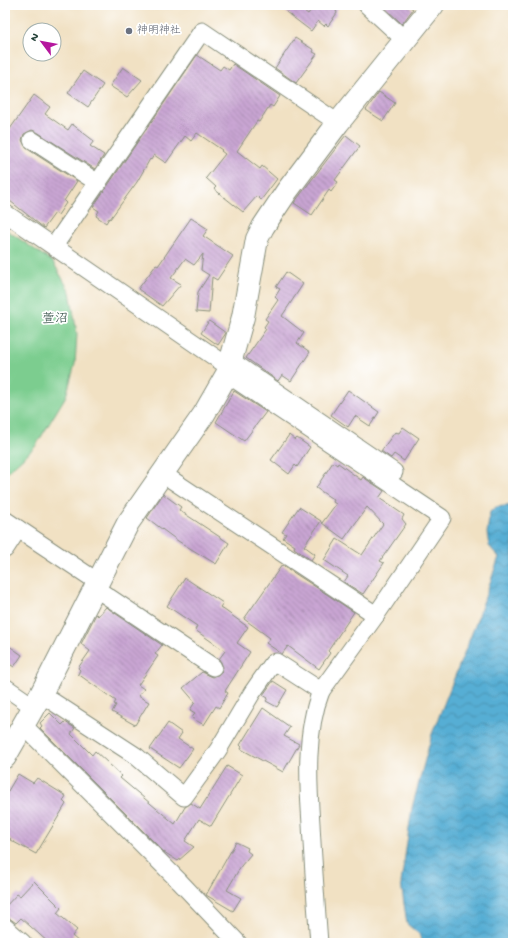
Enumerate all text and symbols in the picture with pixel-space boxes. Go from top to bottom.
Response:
north arrow [22,22,62,62]
place label: 神明神社 [137,24,181,37]
marker: 神明神社 [124,26,134,36]
text: N [28,32,42,44]
district label: 萱沼 [42,312,68,327]

